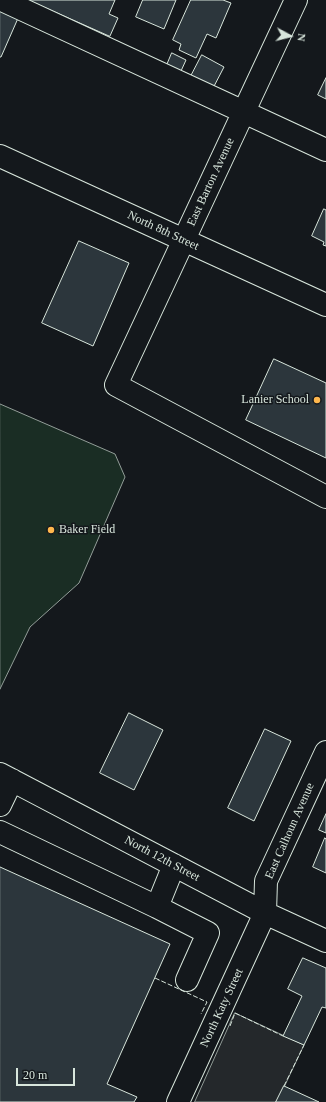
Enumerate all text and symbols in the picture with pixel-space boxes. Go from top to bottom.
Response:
north arrow [270,16,310,56]
text: N [295,33,308,42]
street label: East Barton Avenue [184,136,238,228]
street label: North 8th Street [125,208,201,254]
place label: Lanier School [241,393,309,407]
marker: Lanier School [312,395,322,405]
place label: Baker Field [59,523,115,537]
marker: Baker Field [46,525,56,535]
street label: East Calhoun Avenue [262,781,318,881]
street label: North 12th Street [122,833,202,885]
street label: North Katy Street [197,966,247,1050]
scale bar [18,1060,77,1086]
text: 20 m [23,1068,47,1082]

